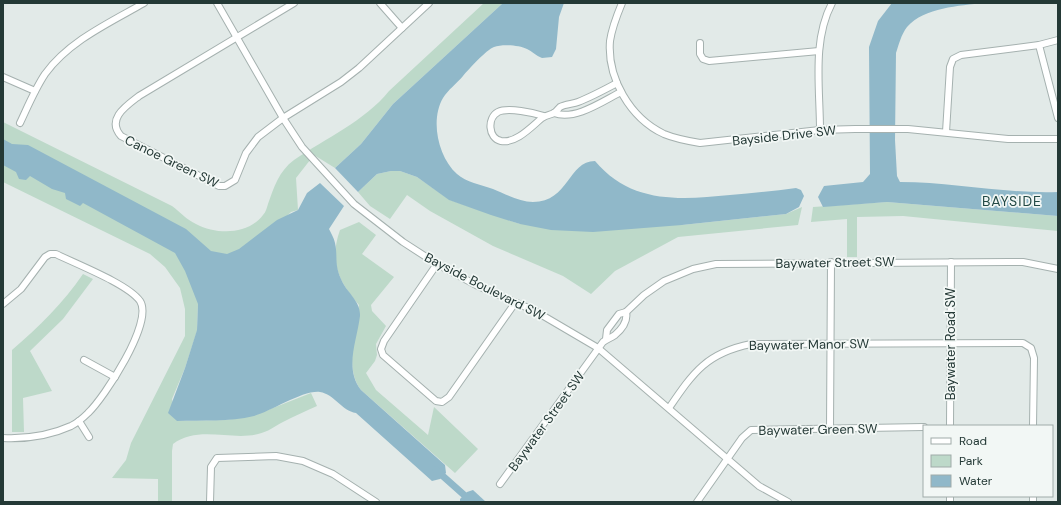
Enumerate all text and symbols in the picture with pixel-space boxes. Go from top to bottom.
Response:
street label: Bayside Drive SW [731,122,837,149]
street label: Canoe Green SW [122,131,222,192]
district label: BAYSIDE [982,192,1042,210]
street label: Bayside Boulevard SW [422,249,548,324]
street label: Baywater Street SW [775,253,895,272]
street label: Baywater Road SW [942,287,959,400]
street label: Baywater Manor SW [749,335,870,354]
street label: Baywater Street SW [504,368,589,475]
street label: Baywater Green SW [758,420,878,439]
legend [923,425,1053,497]
text: Road [959,433,987,449]
text: Park [959,453,983,469]
text: Water [959,473,993,489]

